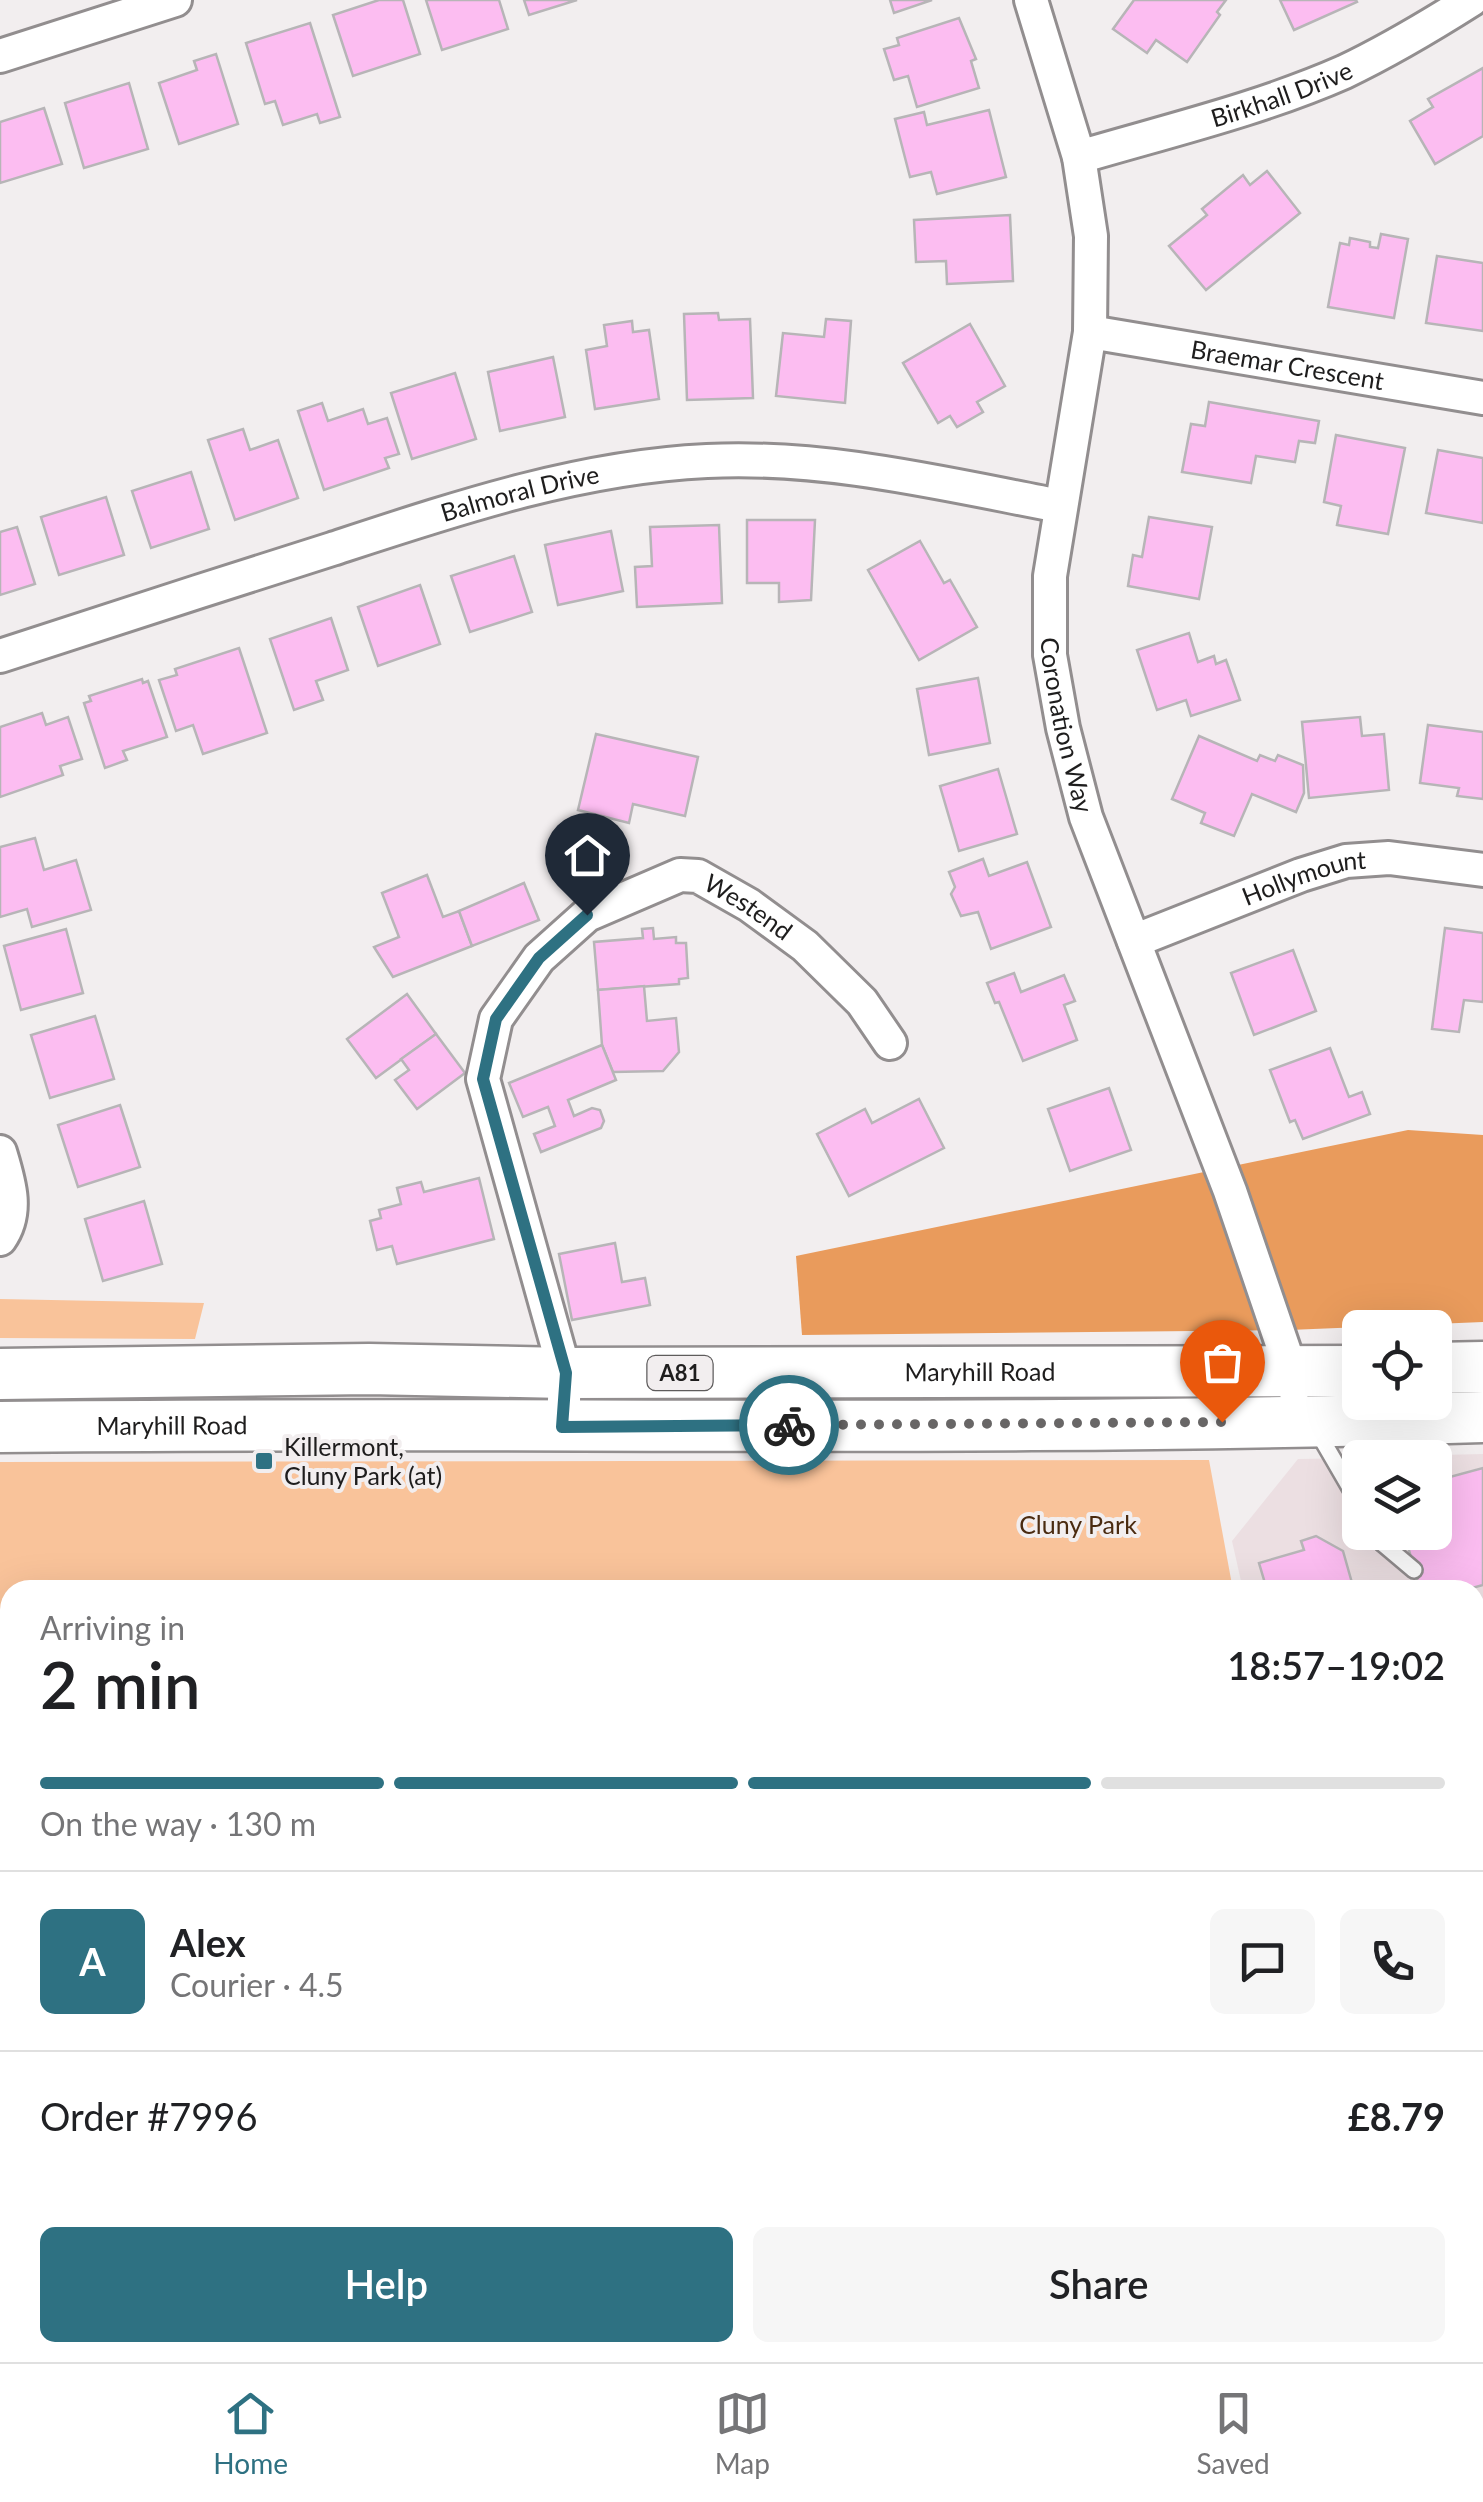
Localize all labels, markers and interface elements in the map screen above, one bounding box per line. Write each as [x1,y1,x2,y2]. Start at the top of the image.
street label: Birkhall Drive [1207,54,1357,132]
street label: Braemar Crescent [1189,333,1386,395]
street label: Balmoral Drive [437,458,601,527]
street label: Coronation Way [1036,637,1100,816]
pin [545,813,630,916]
icon: home [560,828,615,883]
street label: Hollymount [1237,844,1367,911]
street label: Westend [700,867,799,946]
map controls [1342,1310,1452,1550]
button: locate [1342,1310,1452,1420]
pin [1180,1320,1265,1423]
icon: bag [1195,1335,1250,1390]
road number: A81 [648,1356,712,1390]
street label: Maryhill Road [904,1356,1055,1386]
courier [739,1375,839,1475]
icon: bike [762,1398,817,1453]
street label: Maryhill Road [96,1409,248,1440]
place label: Killermont, Cluny Park (at) [284,1431,442,1490]
button: layers [1342,1440,1452,1550]
marker: Killermont, Cluny Park (at) [253,1450,275,1472]
park label: Cluny Park [1019,1509,1137,1539]
text: Arriving in [40,1608,185,1647]
text: 18:57–19:02 [1227,1642,1445,1688]
text: 2 min [40,1645,200,1723]
text: On the way · 130 m [40,1804,316,1843]
button: chat [1210,1909,1315,2014]
button: phone [1340,1909,1445,2014]
text: Alex [170,1919,246,1965]
text: A [79,1938,106,1984]
text: Courier · 4.5 [170,1965,344,2004]
text: Order #7996 [40,2093,257,2139]
text: £8.79 [1348,2093,1445,2139]
button: Help [40,2227,733,2342]
button: Share [753,2227,1445,2342]
tab: Home [213,2386,288,2480]
tab: Map [715,2386,770,2480]
tab: Saved [1197,2386,1270,2480]

